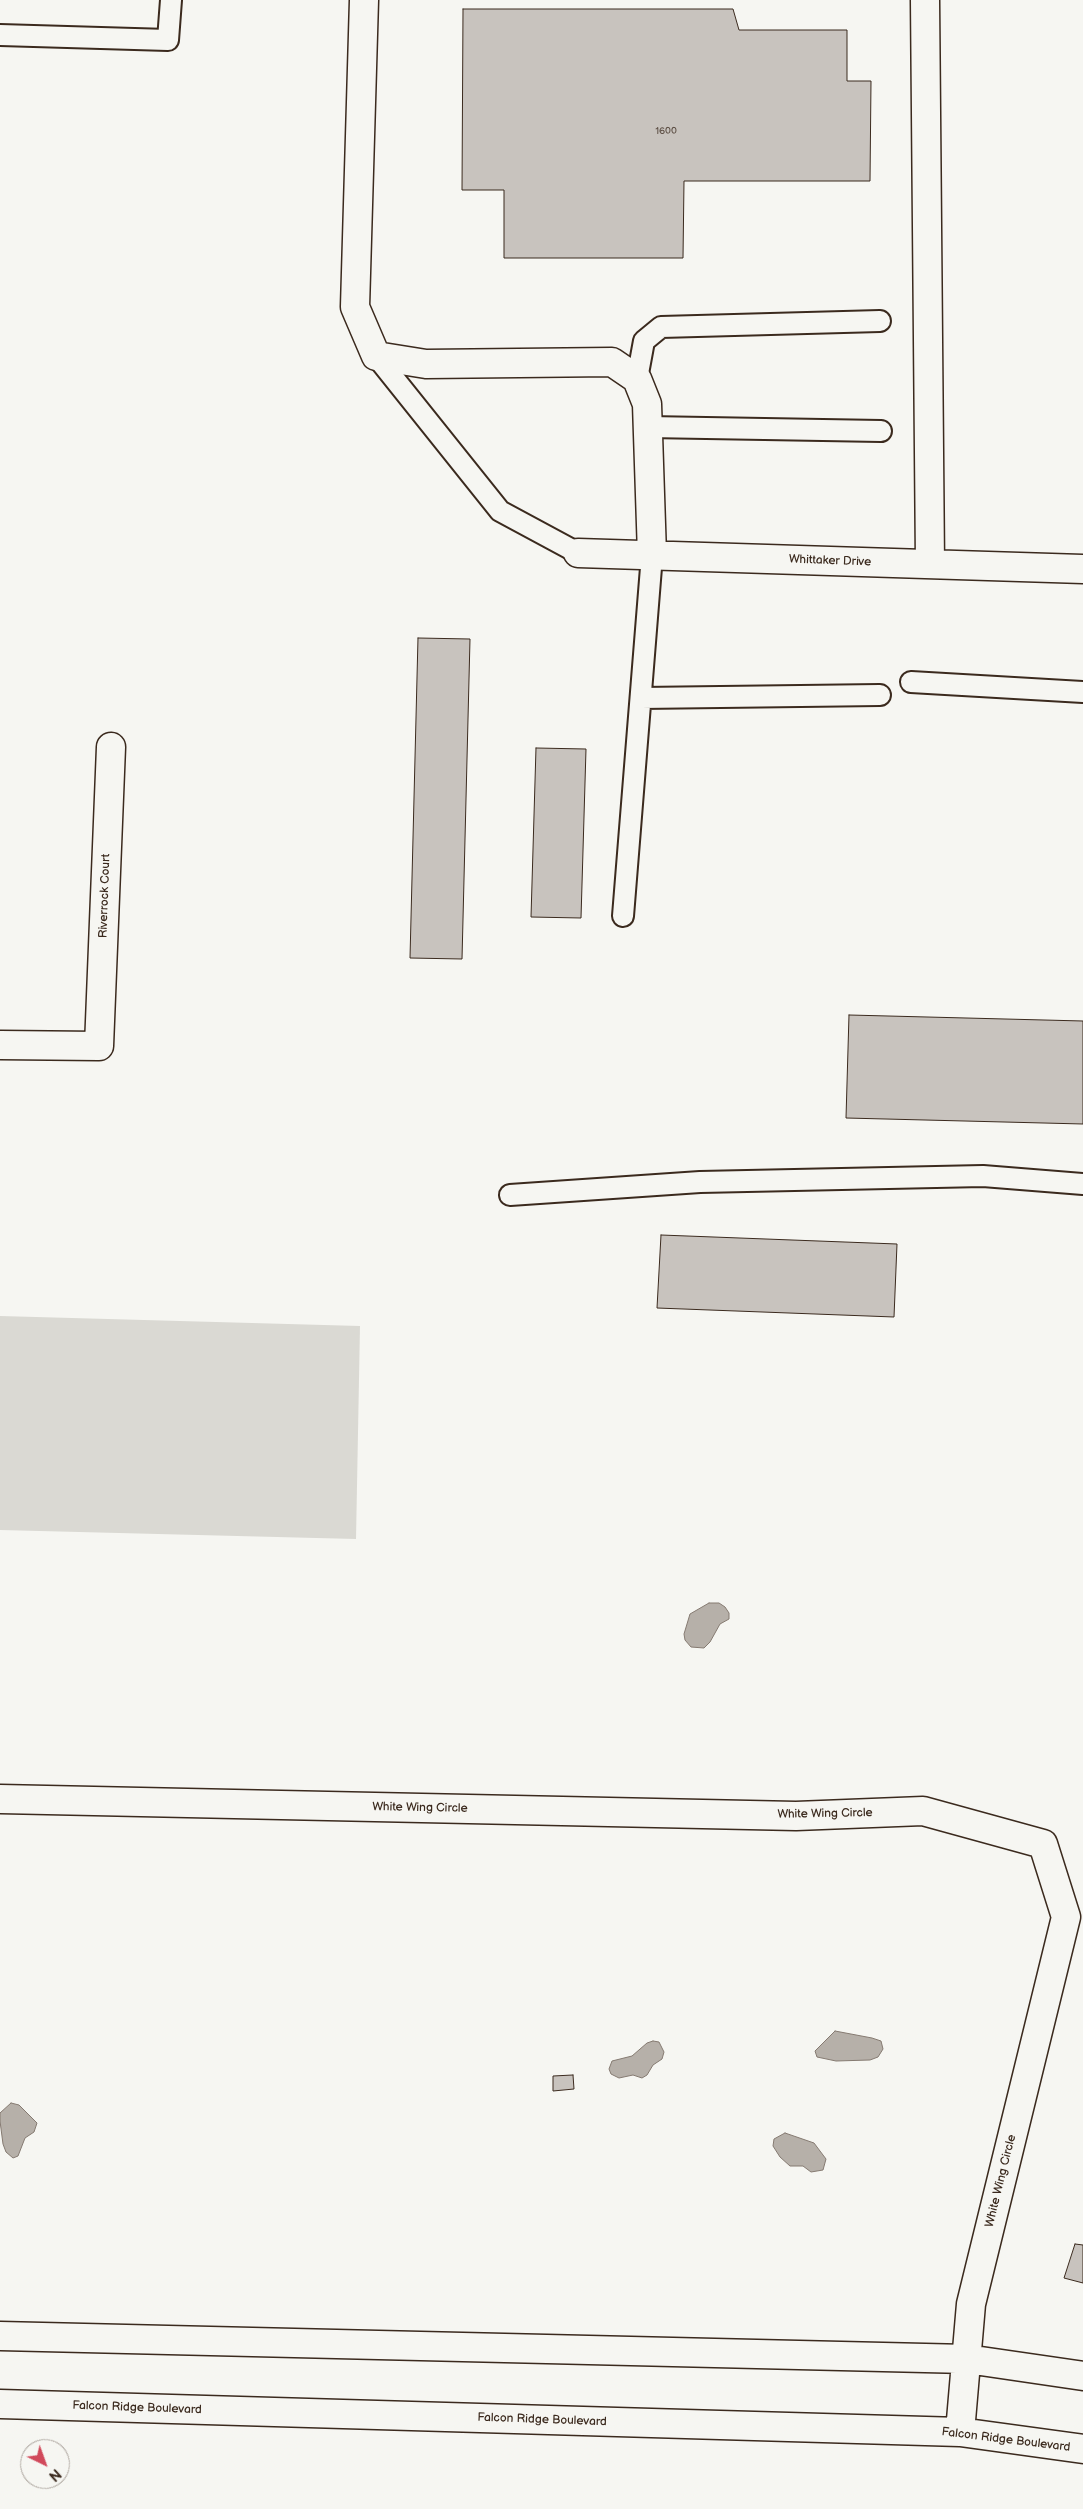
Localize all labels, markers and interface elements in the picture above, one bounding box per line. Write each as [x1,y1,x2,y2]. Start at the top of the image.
house number: 1600 [655,125,677,137]
street label: Whittaker Drive [789,552,871,570]
street label: Riverrock Court [96,854,114,938]
street label: White Wing Circle [372,1800,468,1816]
street label: White Wing Circle [777,1806,873,1822]
street label: White Wing Circle [982,2133,1020,2229]
street label: Falcon Ridge Boulevard [72,2399,202,2417]
street label: Falcon Ridge Boulevard [477,2411,607,2429]
street label: Falcon Ridge Boulevard [941,2425,1071,2455]
north arrow [20,2439,70,2489]
text: N [45,2465,64,2485]

